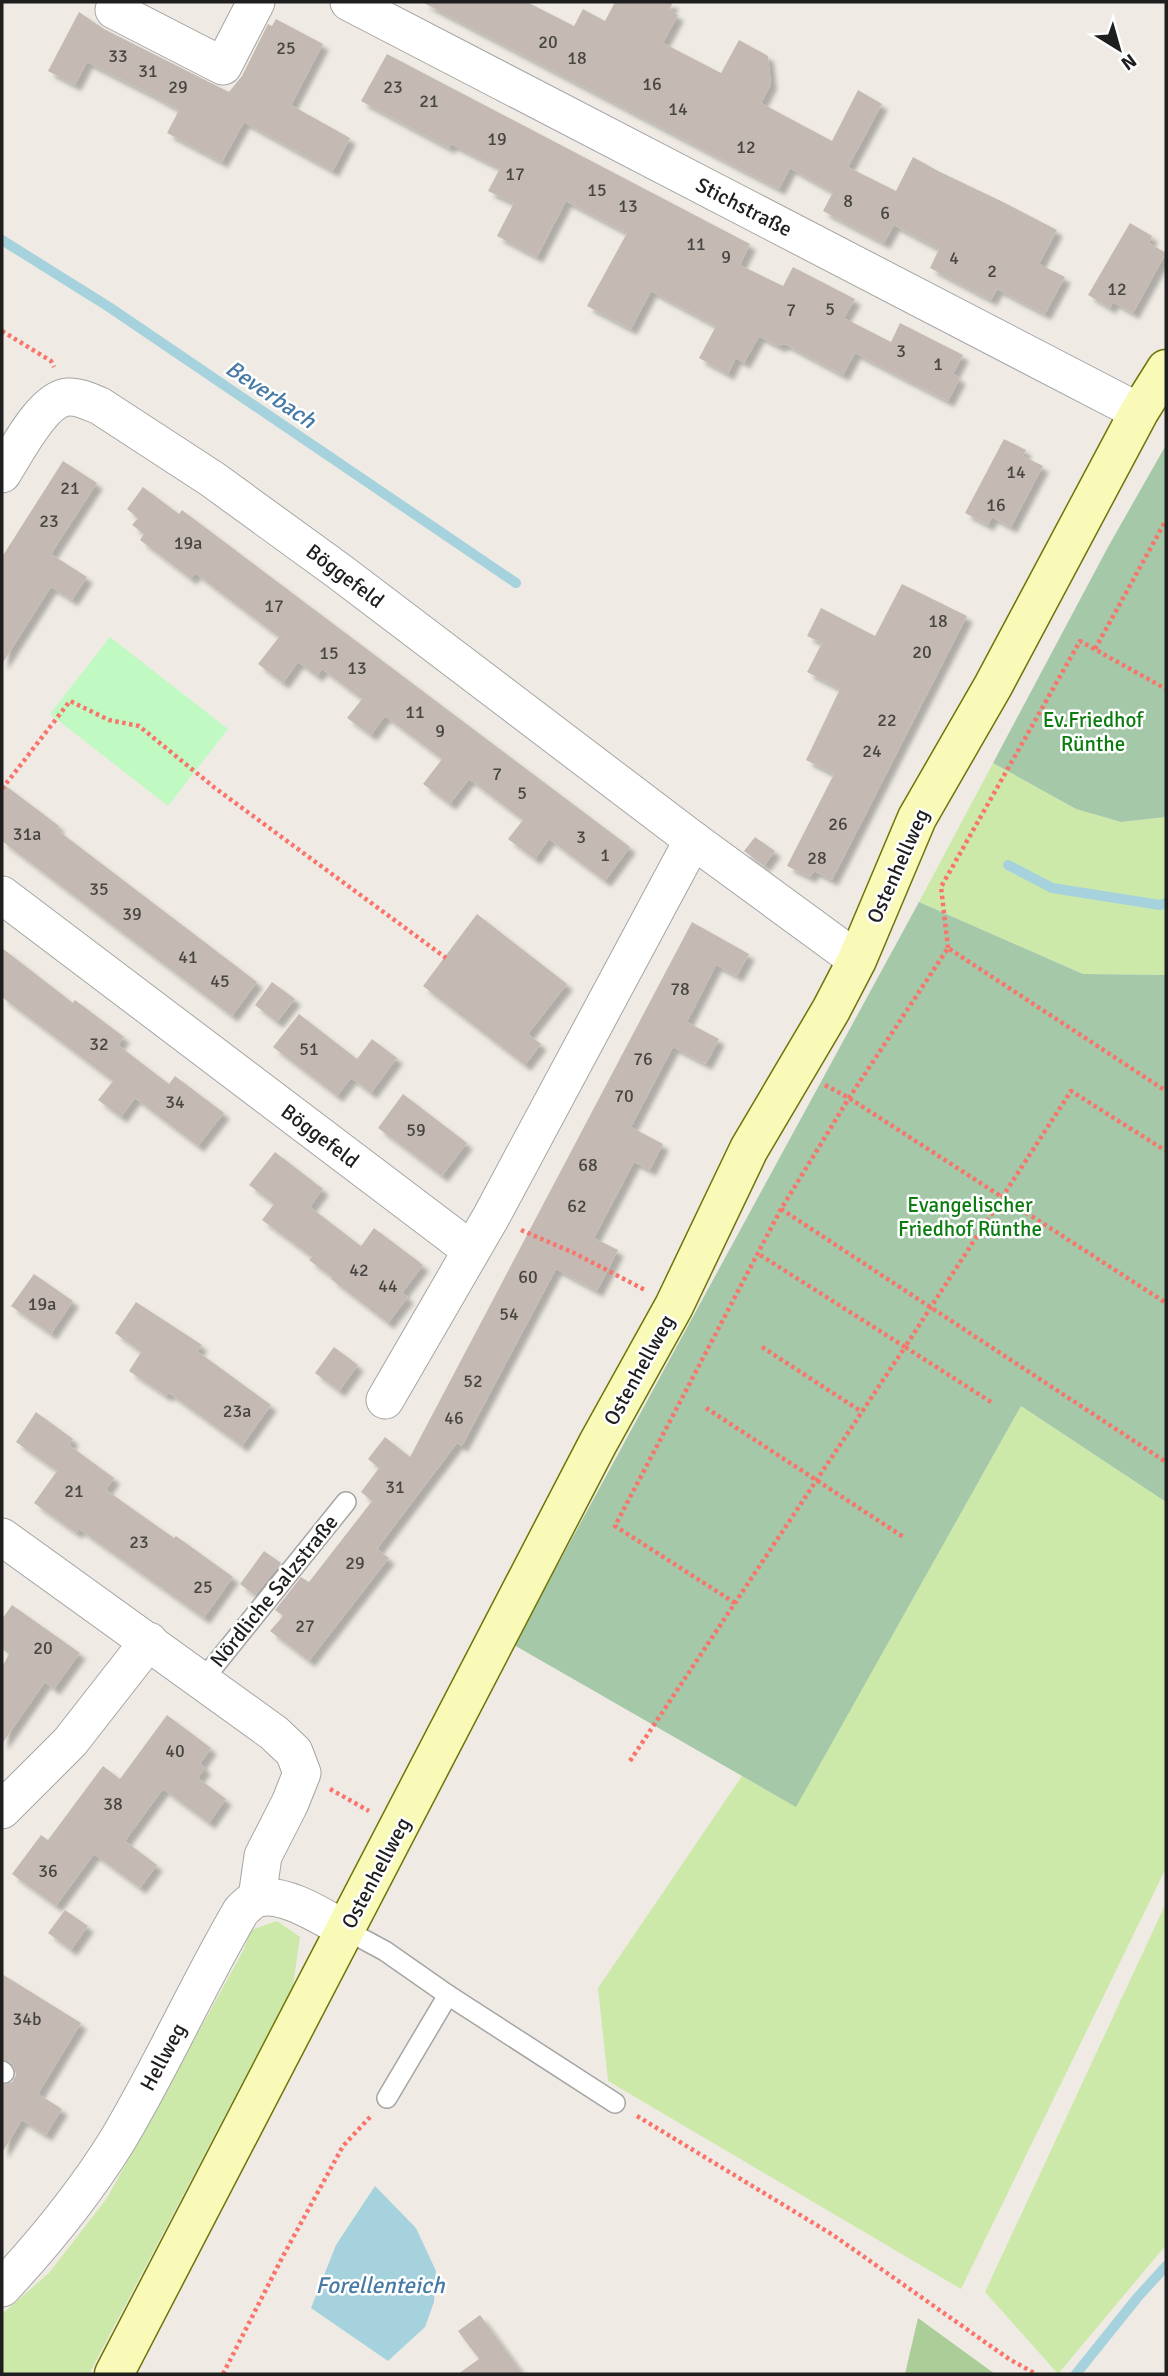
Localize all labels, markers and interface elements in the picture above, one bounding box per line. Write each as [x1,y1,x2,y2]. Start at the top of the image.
north arrow [1084,14,1154,84]
house number: 20 [538,31,558,53]
house number: 25 [276,37,296,59]
house number: 33 [108,45,128,67]
house number: 18 [567,47,587,69]
text: N [1116,48,1141,75]
house number: 31 [138,60,158,82]
house number: 16 [642,73,662,95]
house number: 29 [168,76,188,98]
house number: 23 [383,76,403,98]
house number: 21 [419,90,439,112]
house number: 14 [668,98,688,120]
house number: 19 [487,128,507,150]
house number: 12 [736,136,756,158]
house number: 17 [505,163,525,185]
street label: Stichstraße [691,172,797,242]
house number: 15 [587,179,607,201]
house number: 8 [843,190,853,212]
house number: 13 [618,195,638,217]
house number: 6 [880,202,890,224]
house number: 11 [686,233,706,255]
house number: 9 [721,246,731,268]
house number: 4 [949,247,959,269]
house number: 2 [987,260,997,282]
house number: 12 [1107,278,1127,300]
house number: 5 [825,298,835,320]
house number: 7 [786,299,796,321]
house number: 3 [896,340,906,362]
house number: 1 [933,353,943,375]
water label: Beverbach [220,354,322,436]
house number: 14 [1006,461,1026,483]
house number: 21 [60,477,80,499]
house number: 16 [986,494,1006,516]
house number: 23 [39,510,59,532]
house number: 19a [174,532,202,554]
street label: Böggefeld [301,538,389,614]
house number: 17 [264,595,284,617]
house number: 18 [928,610,948,632]
house number: 20 [912,641,932,663]
house number: 15 [319,642,339,664]
house number: 13 [347,657,367,679]
house number: 11 [405,701,425,723]
park label: Ev.Friedhof Rünthe [1043,707,1144,757]
house number: 22 [877,709,897,731]
house number: 9 [435,720,445,742]
house number: 24 [862,740,882,762]
house number: 7 [492,763,502,785]
house number: 5 [517,782,527,804]
street label: Ostenhellweg [861,805,935,927]
house number: 26 [828,813,848,835]
house number: 31a [13,823,41,845]
house number: 3 [576,826,586,848]
house number: 1 [600,844,610,866]
house number: 28 [807,847,827,869]
house number: 35 [89,878,109,900]
house number: 39 [122,903,142,925]
house number: 41 [178,946,198,968]
house number: 45 [210,970,230,992]
house number: 78 [670,978,690,1000]
house number: 32 [89,1033,109,1055]
house number: 51 [299,1038,319,1060]
house number: 76 [633,1048,653,1070]
house number: 70 [614,1085,634,1107]
house number: 34 [165,1091,185,1113]
street label: Böggefeld [276,1098,364,1174]
house number: 59 [406,1119,426,1141]
house number: 68 [578,1154,598,1176]
park label: Evangelischer Friedhof Rünthe [898,1192,1042,1242]
house number: 62 [567,1195,587,1217]
house number: 42 [349,1259,369,1281]
house number: 60 [518,1266,538,1288]
house number: 44 [378,1275,398,1297]
house number: 19a [28,1293,56,1315]
house number: 54 [499,1303,519,1325]
street label: Ostenhellweg [598,1310,680,1430]
house number: 52 [463,1370,483,1392]
house number: 23a [223,1400,251,1422]
house number: 46 [444,1407,464,1429]
house number: 31 [385,1476,405,1498]
house number: 21 [64,1480,84,1502]
street label: Nördliche Salzstraße [205,1509,343,1673]
house number: 23 [129,1531,149,1553]
house number: 29 [345,1552,365,1574]
house number: 25 [193,1576,213,1598]
house number: 27 [295,1615,315,1637]
house number: 20 [33,1637,53,1659]
house number: 40 [165,1740,185,1762]
house number: 38 [103,1793,123,1815]
street label: Ostenhellweg [336,1813,416,1933]
house number: 36 [38,1860,58,1882]
house number: 34b [13,2008,41,2030]
street label: Hellweg [134,2019,192,2095]
water label: Forellenteich [316,2271,446,2300]

